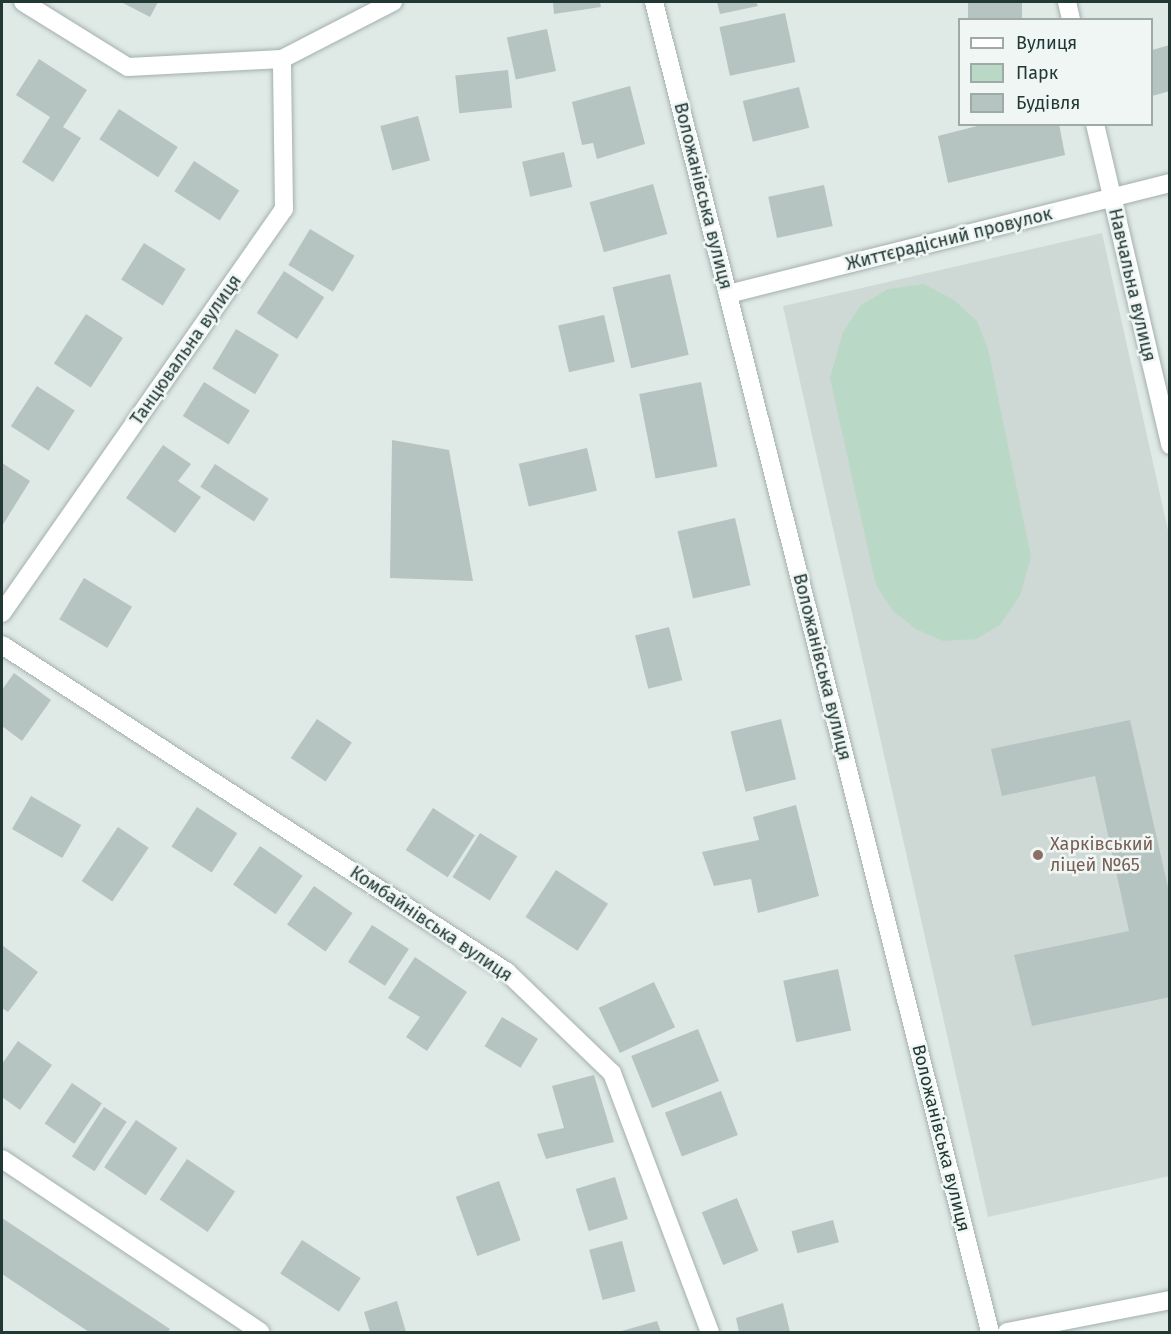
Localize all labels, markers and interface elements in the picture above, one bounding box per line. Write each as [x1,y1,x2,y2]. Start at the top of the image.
legend [958,18,1153,126]
text: Вулиця [1016,32,1077,54]
text: Парк [1016,62,1058,84]
text: Будівля [1016,92,1080,114]
street label: Воложанівська вулиця [669,100,737,292]
street label: Життєрадісний провулок [844,203,1054,275]
street label: Навчальна вулиця [1104,206,1160,364]
street label: Танцювальна вулиця [126,271,246,429]
street label: Воложанівська вулиця [788,571,856,763]
place label: Харківський ліцей №65 [1050,834,1153,876]
marker: Харківський ліцей №65 [1031,848,1045,862]
street label: Комбайнівська вулиця [346,862,516,986]
street label: Воложанівська вулиця [907,1042,975,1234]

